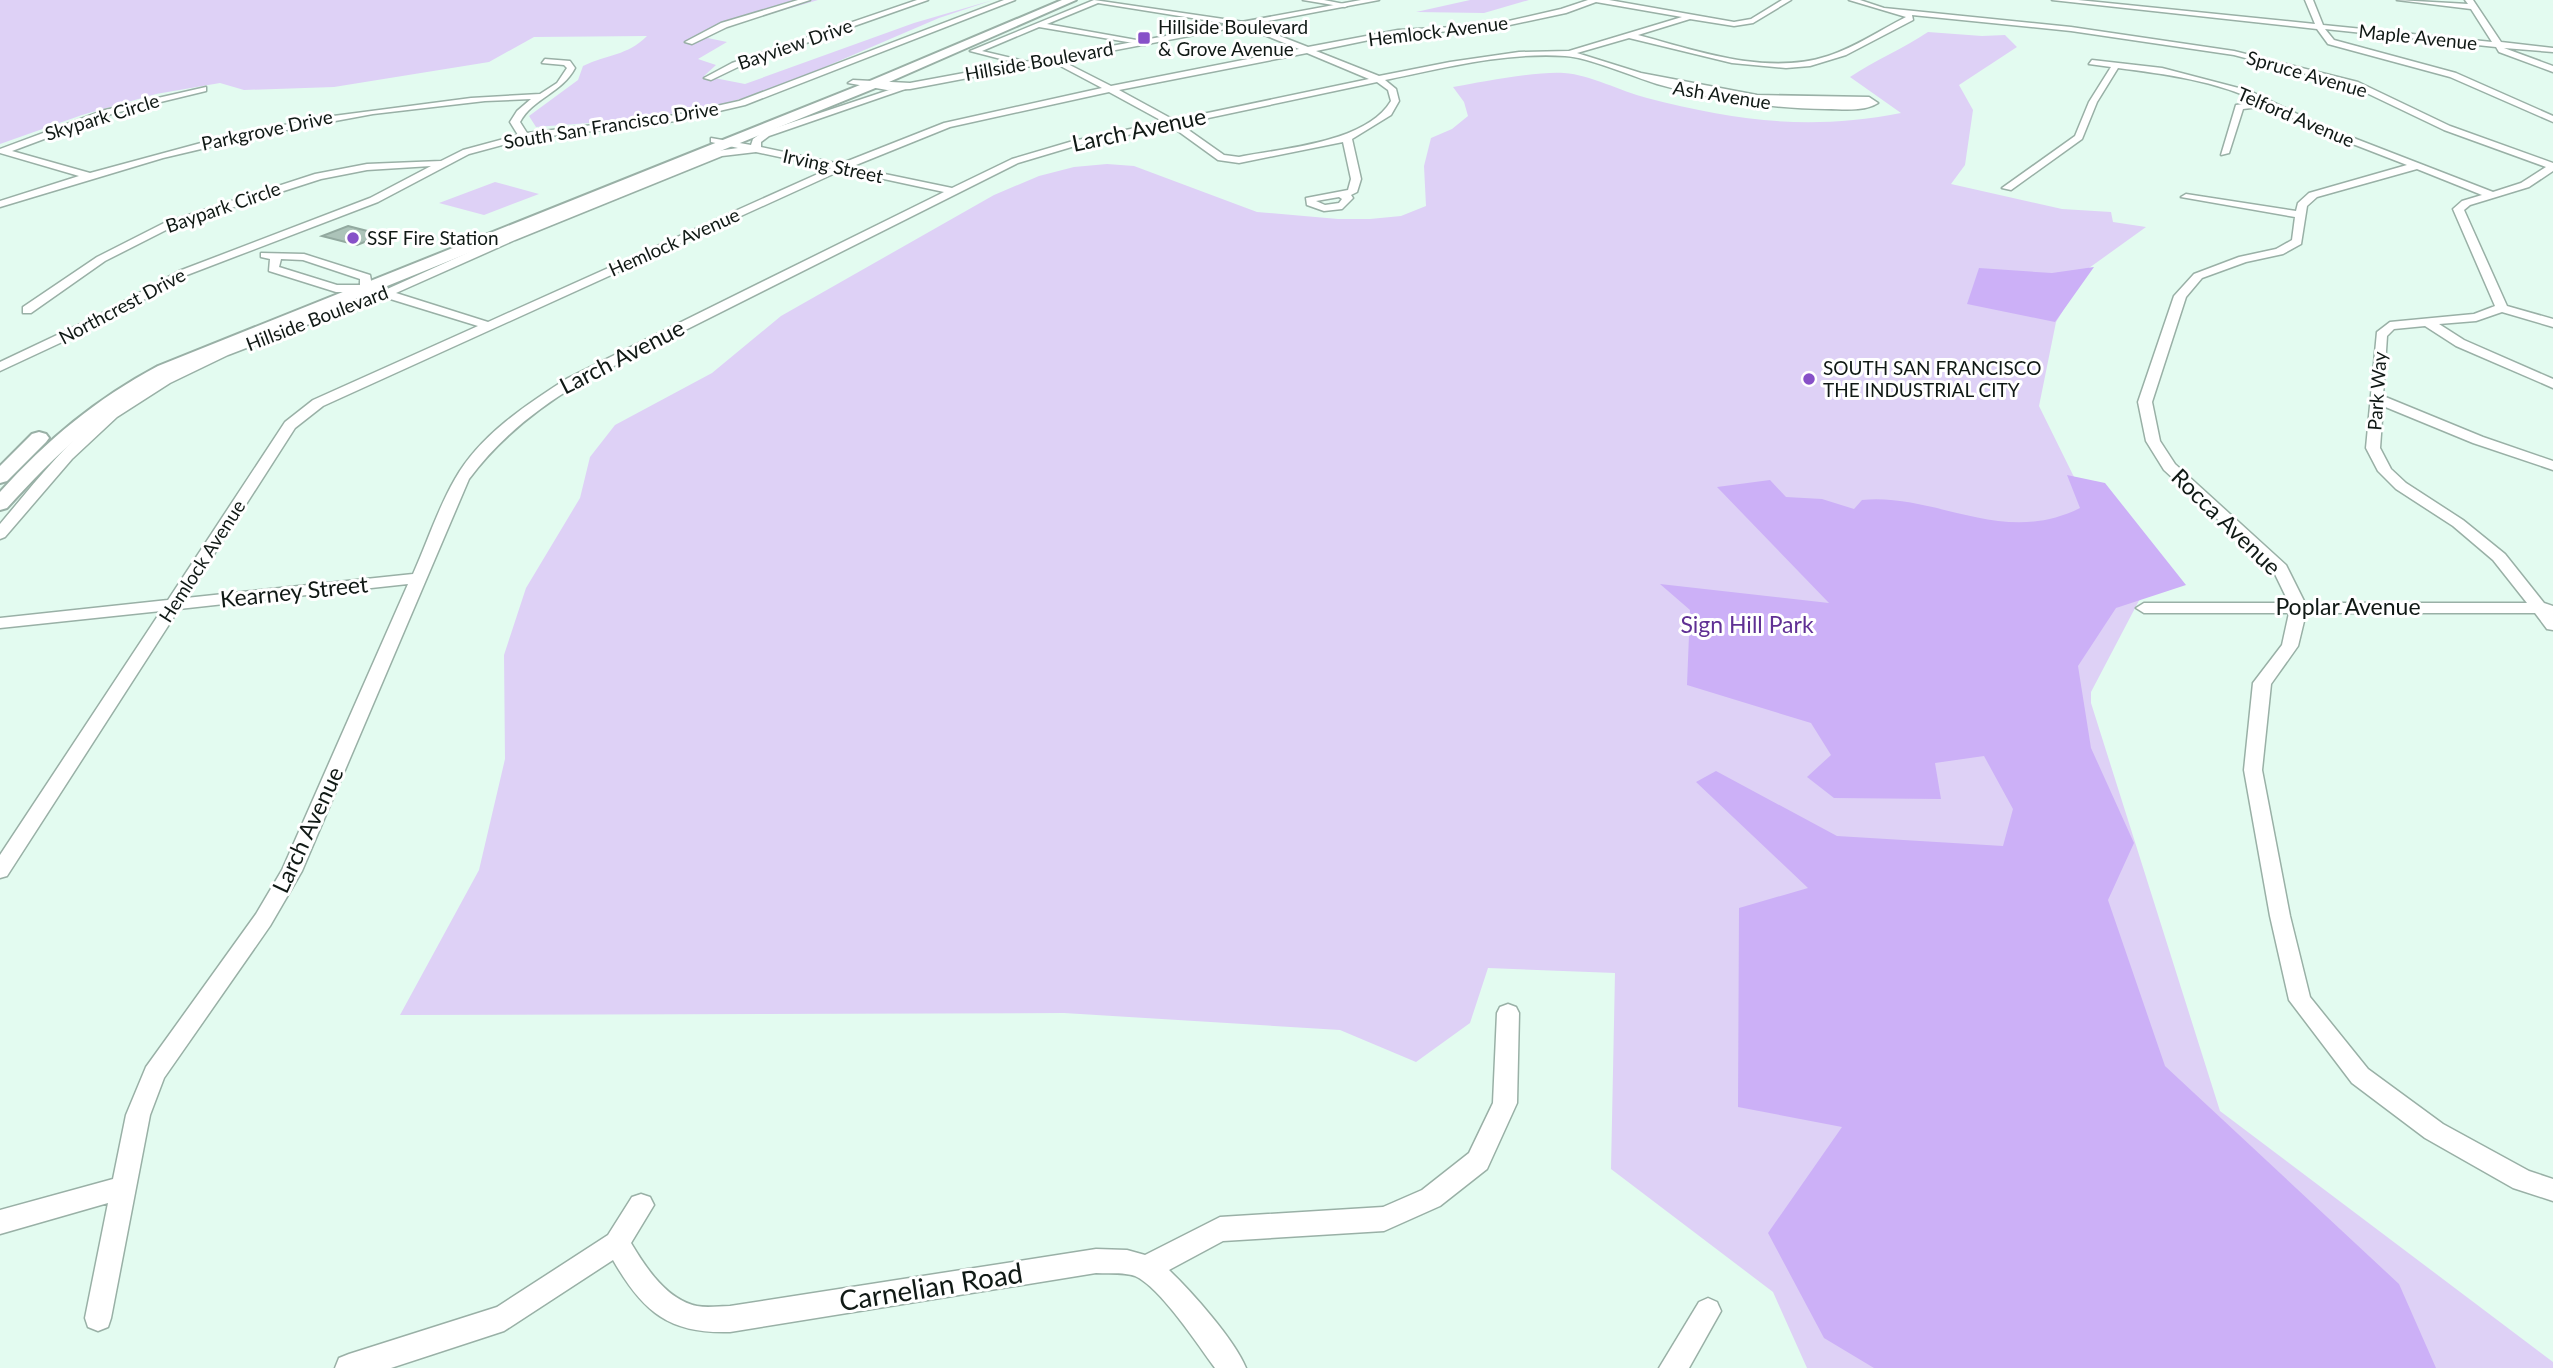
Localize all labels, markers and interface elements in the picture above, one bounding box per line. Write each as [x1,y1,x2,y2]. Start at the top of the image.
street label: Hemlock Avenue [1367,10,1509,51]
street label: Bayview Drive [734,13,855,74]
place label: Hillside Boulevard & Grove Avenue [1158,15,1308,60]
street label: Maple Avenue [2358,19,2478,54]
marker: Hillside Boulevard & Grove Avenue [1136,30,1152,46]
street label: Hillside Boulevard [963,36,1115,85]
street label: Spruce Avenue [2244,45,2370,102]
street label: Ash Avenue [1671,75,1773,114]
street label: Telford Avenue [2234,82,2358,152]
street label: Skypark Circle [42,88,162,145]
street label: South San Francisco Drive [502,96,720,153]
street label: Larch Avenue [1069,101,1208,157]
street label: Parkgrove Drive [199,104,335,155]
street label: Irving Street [781,144,885,187]
street label: Baypark Circle [162,176,283,237]
street label: Hemlock Avenue [605,202,743,281]
place label: SSF Fire Station [367,226,499,249]
marker: SSF Fire Station [345,230,361,246]
street label: Northcrest Drive [54,263,189,349]
street label: Hillside Boulevard [243,280,391,355]
street label: Larch Avenue [555,313,689,400]
street label: Park Way [2362,350,2391,431]
place label: SOUTH SAN FRANCISCO THE INDUSTRIAL CITY [1823,356,2041,401]
marker: SOUTH SAN FRANCISCO THE INDUSTRIAL CITY [1801,371,1817,387]
street label: Rocca Avenue [2166,462,2287,580]
street label: Hemlock Avenue [154,495,250,626]
street label: Kearney Street [218,569,370,613]
street label: Poplar Avenue [2275,592,2421,620]
park label: Sign Hill Park [1680,610,1814,638]
street label: Larch Avenue [266,762,349,897]
street label: Carnelian Road [837,1255,1025,1317]

